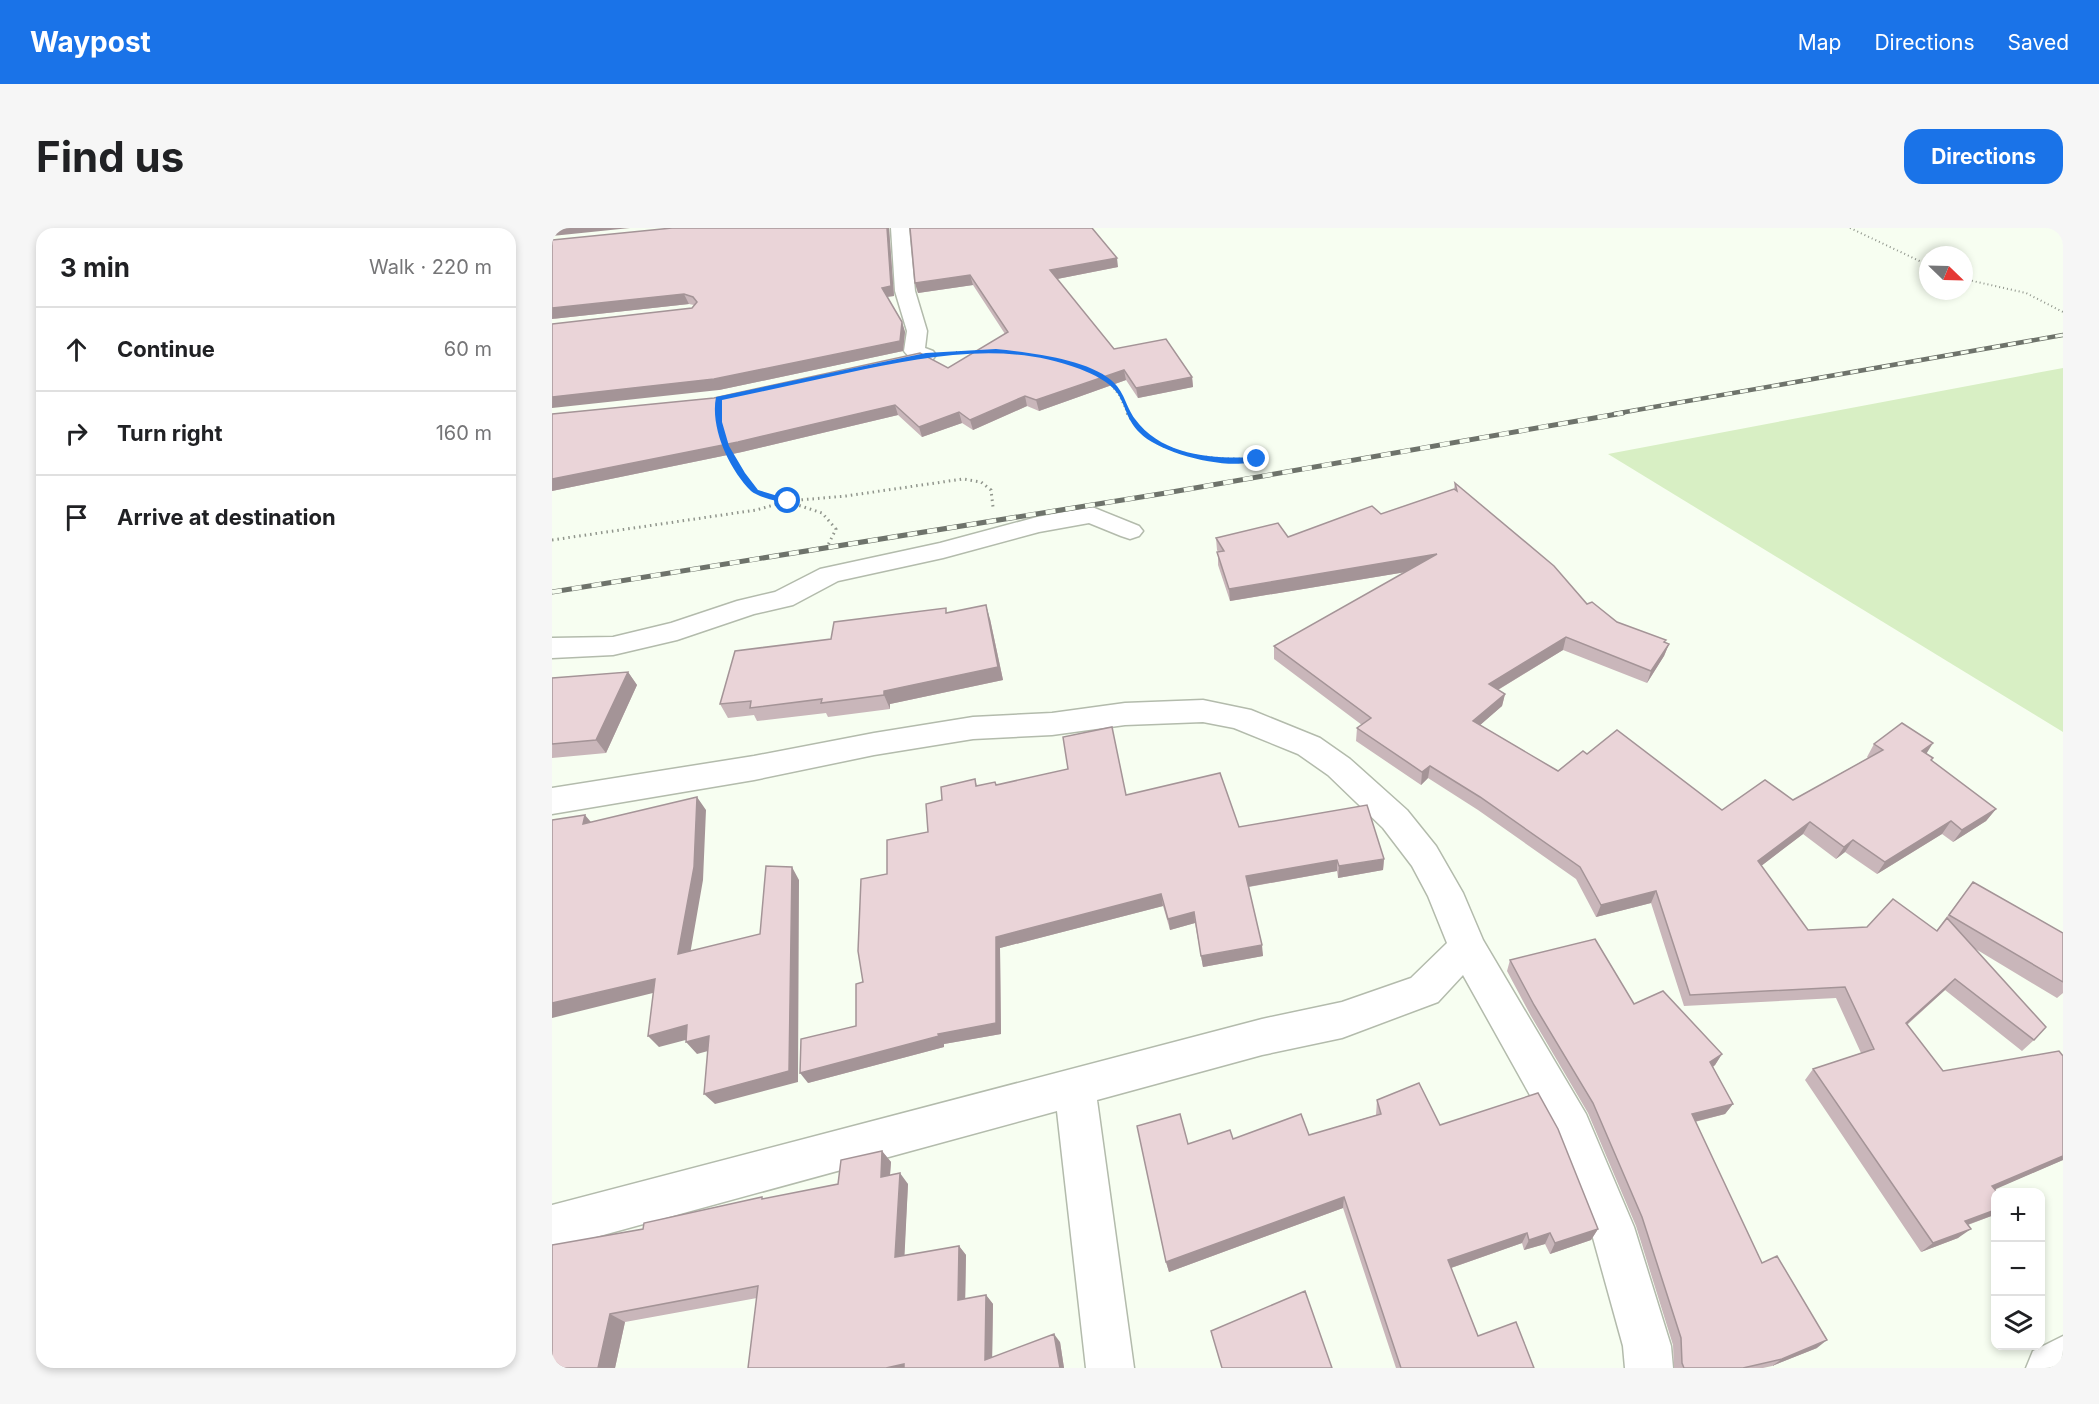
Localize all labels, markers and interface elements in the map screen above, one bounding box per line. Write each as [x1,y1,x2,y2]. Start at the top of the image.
text: Waypost [30,25,151,59]
text: Map [1798,30,1841,55]
text: Directions [1874,30,1975,55]
text: Saved [2008,30,2069,55]
button: Directions [1904,129,2063,184]
text: Find us [36,131,184,182]
north arrow [1919,246,1973,300]
text: 3 min [60,252,130,283]
text: Walk · 220 m [369,255,492,279]
icon: ahead [60,333,93,366]
text: Continue [117,336,215,362]
text: 60 m [444,337,492,361]
icon: right [60,417,93,450]
text: Turn right [117,420,223,446]
text: 160 m [436,421,492,445]
route end [1243,445,1269,471]
route start [774,487,800,513]
icon: arrive [60,501,93,534]
text: Arrive at destination [117,504,336,530]
map controls [1991,1188,2045,1350]
button: + [1991,1188,2045,1242]
button: − [1991,1242,2045,1296]
button: layers [1991,1296,2045,1350]

